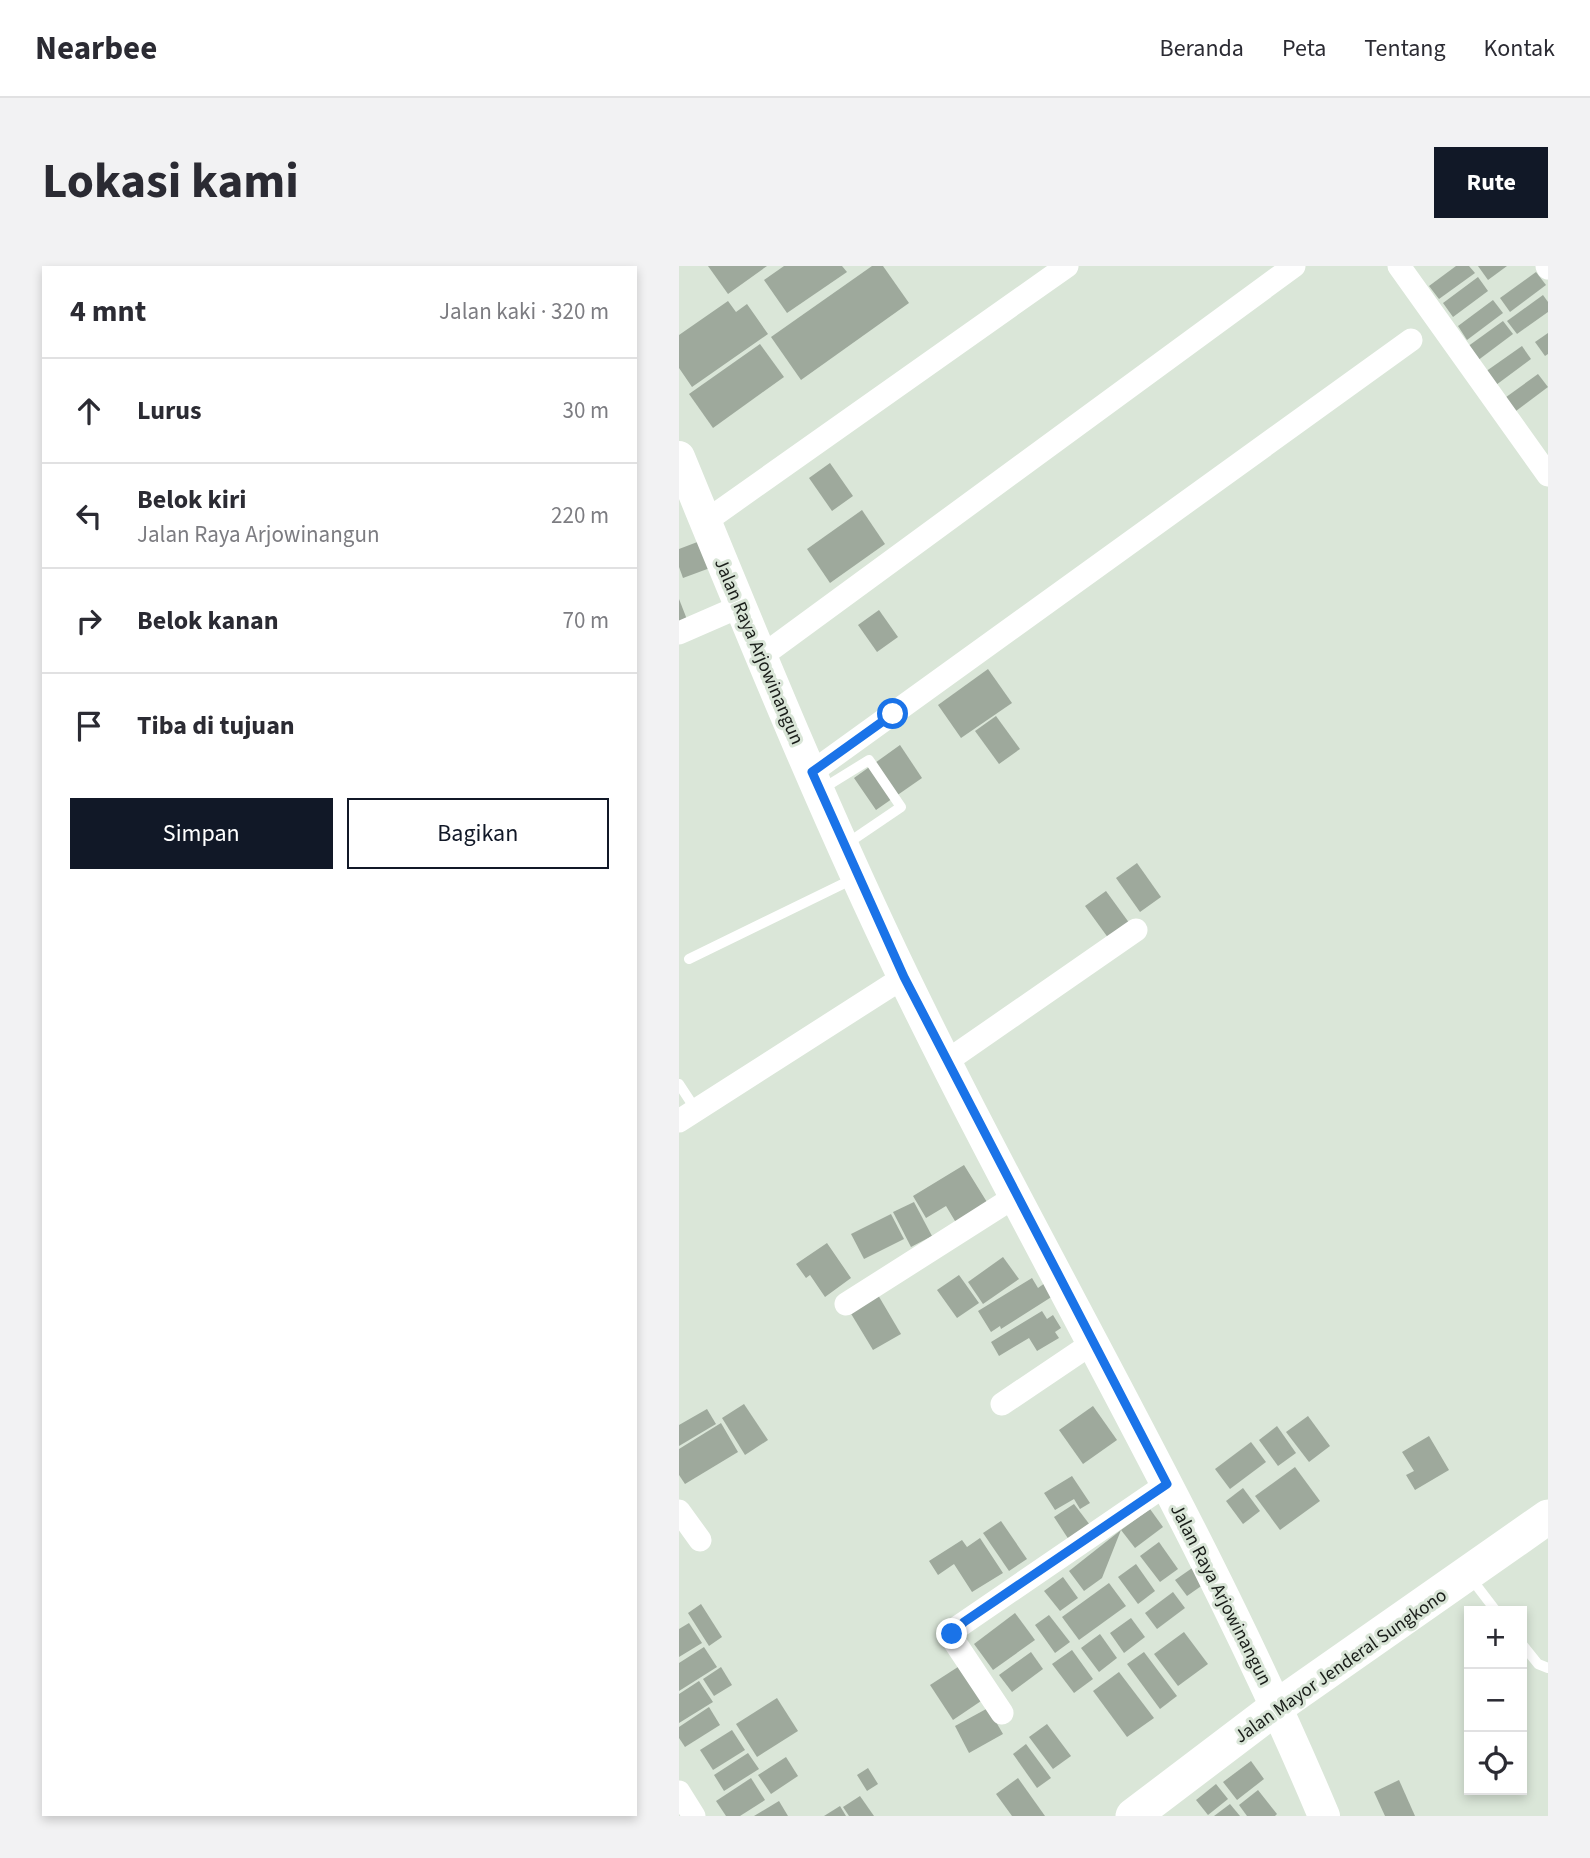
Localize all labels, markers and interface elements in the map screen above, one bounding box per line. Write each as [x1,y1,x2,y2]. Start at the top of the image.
text: Nearbee [35,25,157,72]
text: Beranda [1160,31,1244,66]
text: Peta [1282,31,1326,66]
text: Tentang [1364,31,1446,66]
text: Kontak [1484,31,1555,66]
text: Lokasi kami [42,147,299,217]
button: Rute [1434,147,1548,218]
text: 4 mnt [70,290,146,333]
text: Jalan kaki · 320 m [439,295,609,328]
icon: ahead [70,392,108,430]
text: Lurus [137,392,202,429]
text: 30 m [562,394,609,427]
text: Belok kiri [137,481,246,518]
icon: left [70,497,108,535]
text: 220 m [551,499,609,532]
text: Jalan Raya Arjowinangun [137,518,379,551]
street label: Jalan Raya Arjowinangun [707,554,810,749]
icon: right [70,602,108,640]
text: Belok kanan [137,602,279,639]
text: 70 m [562,604,609,637]
route start [877,698,908,729]
icon: arrive [70,707,108,745]
text: Tiba di tujuan [137,707,295,744]
button: Simpan [70,798,333,869]
button: Bagikan [347,798,609,869]
street label: Jalan Raya Arjowinangun [1163,1499,1278,1690]
street label: Jalan Mayor Jenderal Sungkono [1229,1582,1453,1750]
map controls [1464,1606,1527,1795]
button: + [1464,1606,1527,1669]
route end [936,1618,967,1649]
button: − [1464,1669,1527,1732]
button: locate [1464,1732,1527,1795]

